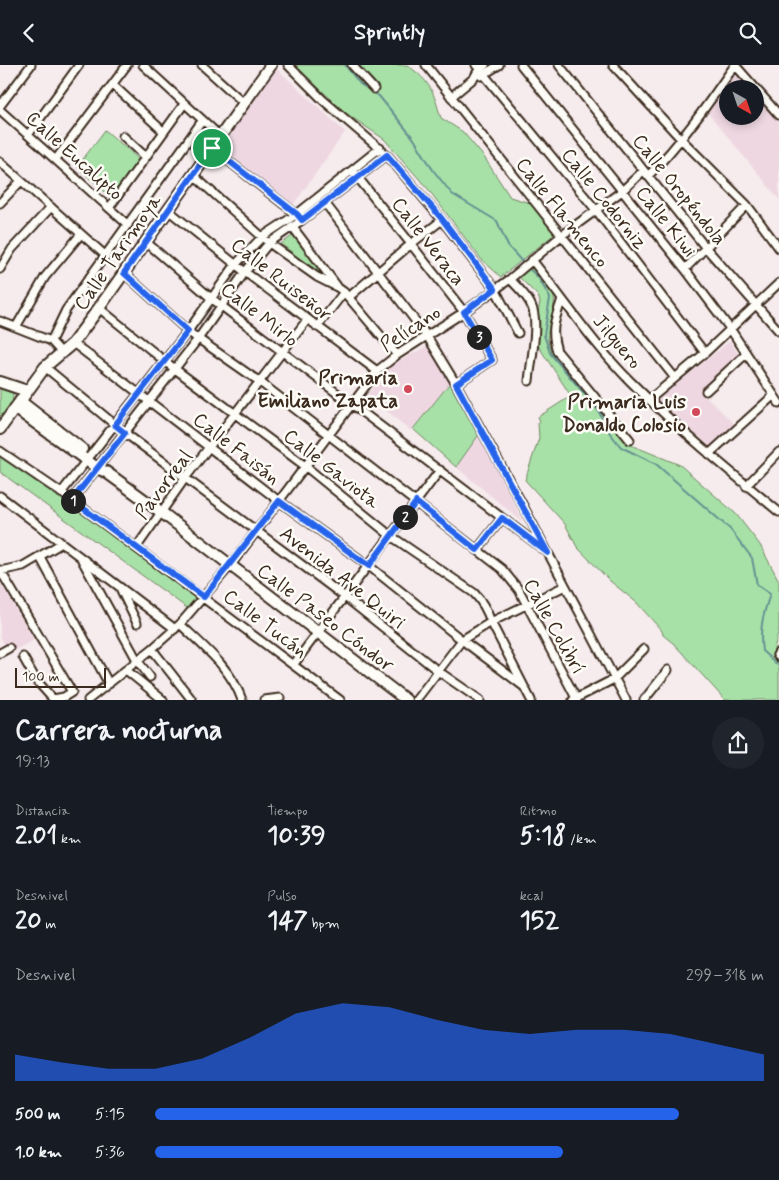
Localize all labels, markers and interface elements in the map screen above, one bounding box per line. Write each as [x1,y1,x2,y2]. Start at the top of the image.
icon: back [15,19,43,47]
text: Sprintly [354,19,425,47]
icon: search [736,19,764,47]
north arrow [719,80,764,125]
map controls [719,80,764,125]
street label: Calle Eucalipto [19,105,129,207]
pin [191,127,233,169]
street label: Calle Oropéndola [626,129,732,251]
icon: arrive [198,134,226,162]
street label: Calle Codorniz [555,143,653,255]
street label: Calle Flamenco [509,152,615,274]
street label: Calle Kiwi [629,181,703,263]
street label: Calle Tarimoya [68,189,169,316]
street label: Calle Veraca [385,192,471,292]
street label: Calle Ruiseñor [225,232,337,328]
street label: Calle Mirlo [215,276,304,354]
street label: Pelícano [375,300,447,359]
street label: Jilguero [585,309,648,376]
pin: 3 [466,325,492,349]
text: 3 [476,328,483,346]
place label: Primaria Emiliano Zapata [257,365,398,415]
marker: Primaria Emiliano Zapata [402,383,414,395]
place label: Primaria Luis Donaldo Colosio [562,389,686,439]
marker: Primaria Luis Donaldo Colosio [690,406,702,418]
street label: Calle Faisán [187,407,285,492]
street label: Calle Gaviota [277,423,386,516]
street label: Pavorreal [129,445,199,525]
pin: 1 [60,489,86,513]
text: 1 [70,492,77,510]
pin: 2 [392,505,418,529]
text: 2 [402,508,409,526]
street label: Avenida Ave Quiri [274,520,411,636]
street label: Calle Paseo Cóndor [251,558,400,679]
street label: Calle Colibrí [516,574,591,679]
street label: Calle Tucán [217,583,313,665]
scale bar [15,665,106,688]
text: 100 m [22,668,60,686]
text: Carrera nocturna [15,713,223,750]
button: share [712,717,764,769]
text: 19:13 [15,751,50,772]
text: Distancia [15,802,70,820]
text: Tiempo [267,802,308,820]
text: Ritmo [520,802,557,820]
text: 2.01 [15,820,57,853]
text: 10:39 [267,820,326,853]
text: 5:18 [520,820,566,853]
text: km [57,830,81,848]
text: /km [566,830,597,848]
text: Desnivel [15,887,68,905]
text: Pulso [267,887,297,905]
text: kcal [520,887,543,905]
text: 20 [15,905,42,938]
text: 147 [267,905,308,938]
text: 152 [520,905,559,938]
text: m [42,915,57,933]
text: bpm [308,915,340,933]
text: Desnivel [15,965,75,986]
text: 299–318 m [686,965,764,986]
text: 500 m [15,1104,60,1125]
text: 5:15 [95,1104,125,1125]
text: 1.0 km [15,1142,62,1163]
text: 5:36 [95,1142,125,1163]

